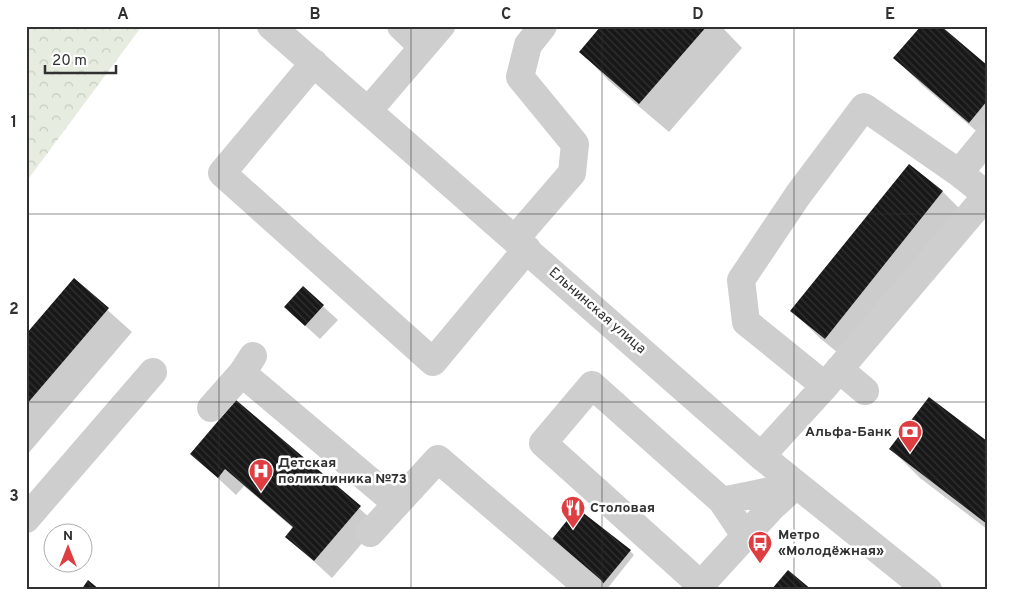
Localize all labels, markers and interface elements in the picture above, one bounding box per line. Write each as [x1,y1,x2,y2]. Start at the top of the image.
text: A [117,5,129,25]
text: B [309,5,321,25]
text: C [501,5,511,25]
text: D [692,5,704,25]
text: E [885,5,895,25]
scale bar [45,42,116,74]
text: 20 m [52,52,87,71]
text: 1 [11,113,17,133]
street label: Ельнинская улица [545,264,649,358]
text: 2 [9,300,19,320]
bank icon: Альфа-Банк [897,419,923,453]
place label: Альфа-Банк [805,424,892,441]
place label: Детская поликлиника №73 [278,455,407,488]
hospital icon: Детская поликлиника №73 [248,458,274,492]
text: 3 [9,487,19,507]
restaurant icon: Столовая [560,495,586,529]
place label: Столовая [590,500,655,517]
north arrow [42,524,92,574]
place label: Метро «Молодёжная» [778,527,884,560]
text: N [63,528,73,545]
bus stop icon: Метро «Молодёжная» [747,530,773,564]

